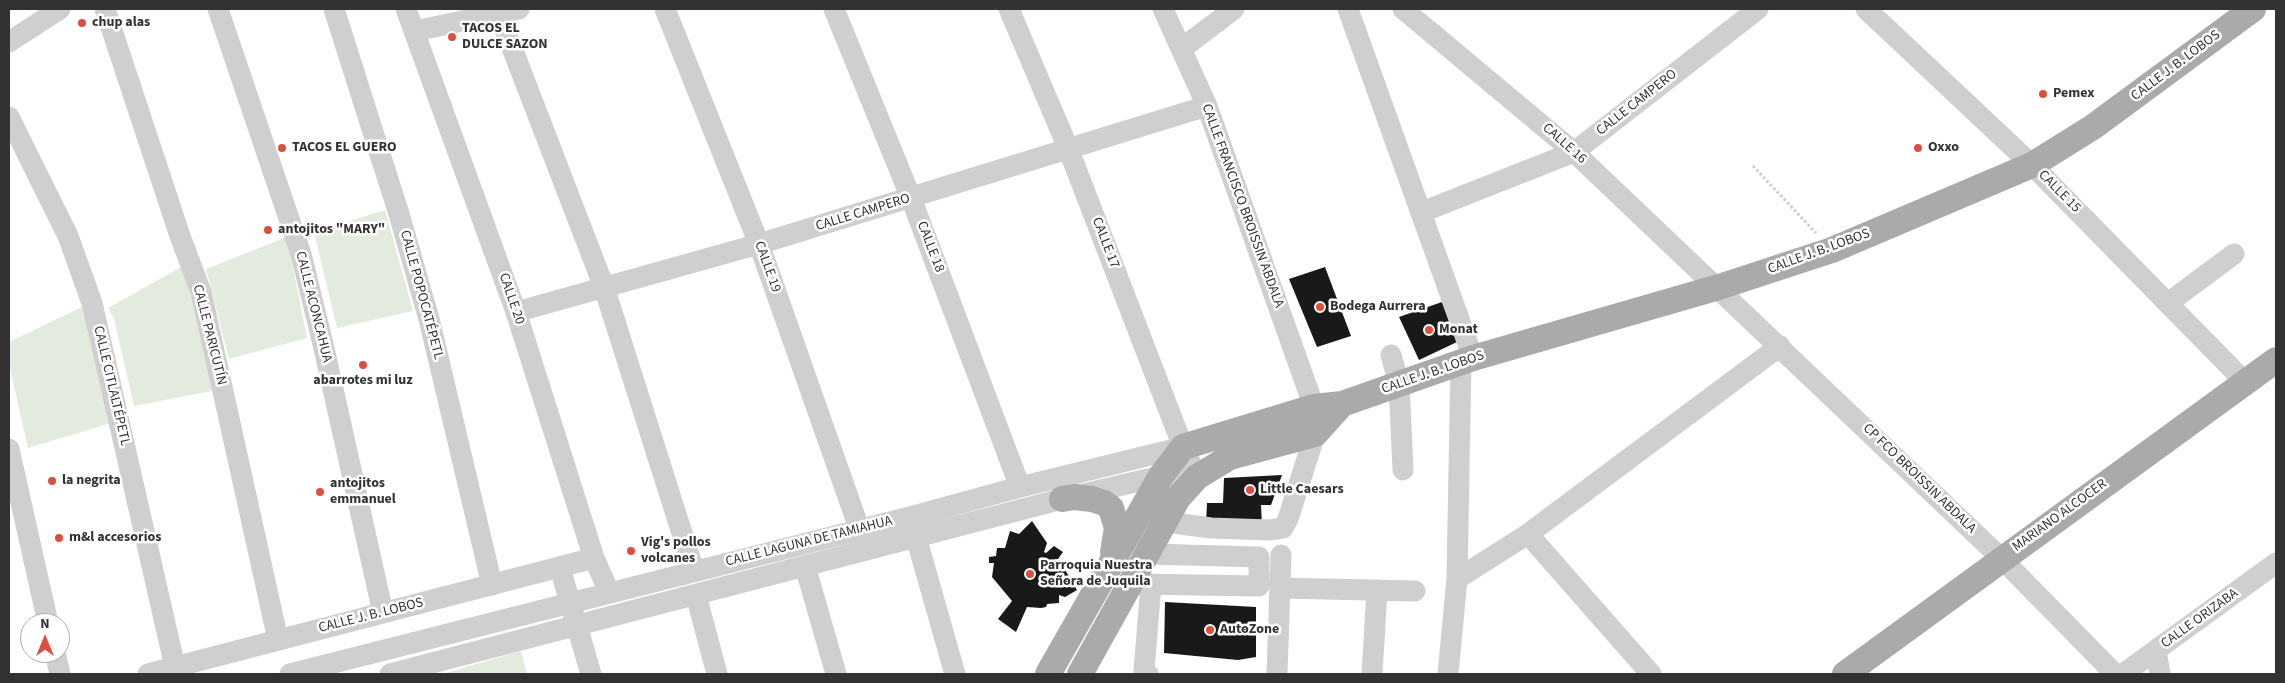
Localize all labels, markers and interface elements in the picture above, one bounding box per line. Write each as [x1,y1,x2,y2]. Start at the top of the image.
place label: chup alas [92,15,150,31]
marker: chup alas [76,17,88,29]
place label: TACOS EL DULCE SAZON [462,21,548,54]
street label: CALLE J. B. LOBOS [2128,27,2224,105]
marker: TACOS EL DULCE SAZON [446,31,458,43]
street label: CALLE CAMPERO [1593,66,1681,140]
place label: Pemex [2053,86,2095,102]
marker: Pemex [2037,88,2049,100]
street label: CALLE FRANCISCO BROISSIN ABDALA [1197,102,1287,310]
street label: CALLE 16 [1538,120,1590,168]
place label: TACOS EL GUERO [292,140,397,156]
place label: Oxxo [1928,140,1959,156]
marker: TACOS EL GUERO [276,142,288,154]
marker: Oxxo [1912,142,1924,154]
street label: CALLE 15 [2034,167,2084,217]
street label: CALLE CAMPERO [814,191,912,235]
street label: CALLE 17 [1088,215,1122,271]
street label: CALLE 18 [913,219,947,275]
place label: antojitos "MARY" [278,222,385,238]
marker: antojitos "MARY" [262,224,274,236]
street label: CALLE J. B. LOBOS [1766,226,1872,278]
street label: CALLE POPOCATÉPETL [396,229,446,361]
street label: CALLE 19 [750,239,784,295]
street label: CALLE ACONCAHUA [291,250,335,364]
street label: CALLE 20 [494,271,528,327]
street label: CALLE PARICUTÍN [188,283,230,387]
place label: Bodega Aurrera [1330,299,1426,315]
marker: Bodega Aurrera [1314,301,1326,313]
place label: Monat [1439,322,1478,338]
street label: CALLE CITLALTÉPETL [89,324,133,448]
marker: Monat [1423,324,1435,336]
street label: CALLE J. B. LOBOS [1380,348,1486,398]
marker: abarrotes mi luz [357,359,369,371]
place label: abarrotes mi luz [313,373,413,389]
street label: CP FCO BROISSIN ABDALA [1859,421,1979,537]
place label: la negrita [62,473,121,489]
marker: la negrita [46,475,58,487]
place label: antojitos emmanuel [330,476,396,508]
street label: MARIANO ALCOCER [2010,476,2110,556]
place label: Little Caesars [1260,482,1344,498]
marker: Little Caesars [1244,484,1256,496]
marker: antojitos emmanuel [314,486,326,498]
street label: CALLE LAGUNA DE TAMIAHUA [724,513,894,571]
place label: m&l accesorios [69,530,161,546]
marker: m&l accesorios [53,532,65,544]
place label: Vig's pollos volcanes [641,535,711,568]
marker: Vig's pollos volcanes [625,545,637,557]
place label: Parroquia Nuestra Señora de Juquila [1040,558,1152,590]
marker: Parroquia Nuestra Señora de Juquila [1024,568,1036,580]
street label: CALLE ORIZABA [2158,585,2242,653]
street label: CALLE J. B. LOBOS [317,595,425,637]
north arrow [20,613,70,663]
text: N [40,614,50,634]
place label: AutoZone [1220,622,1279,638]
marker: AutoZone [1204,624,1216,636]

